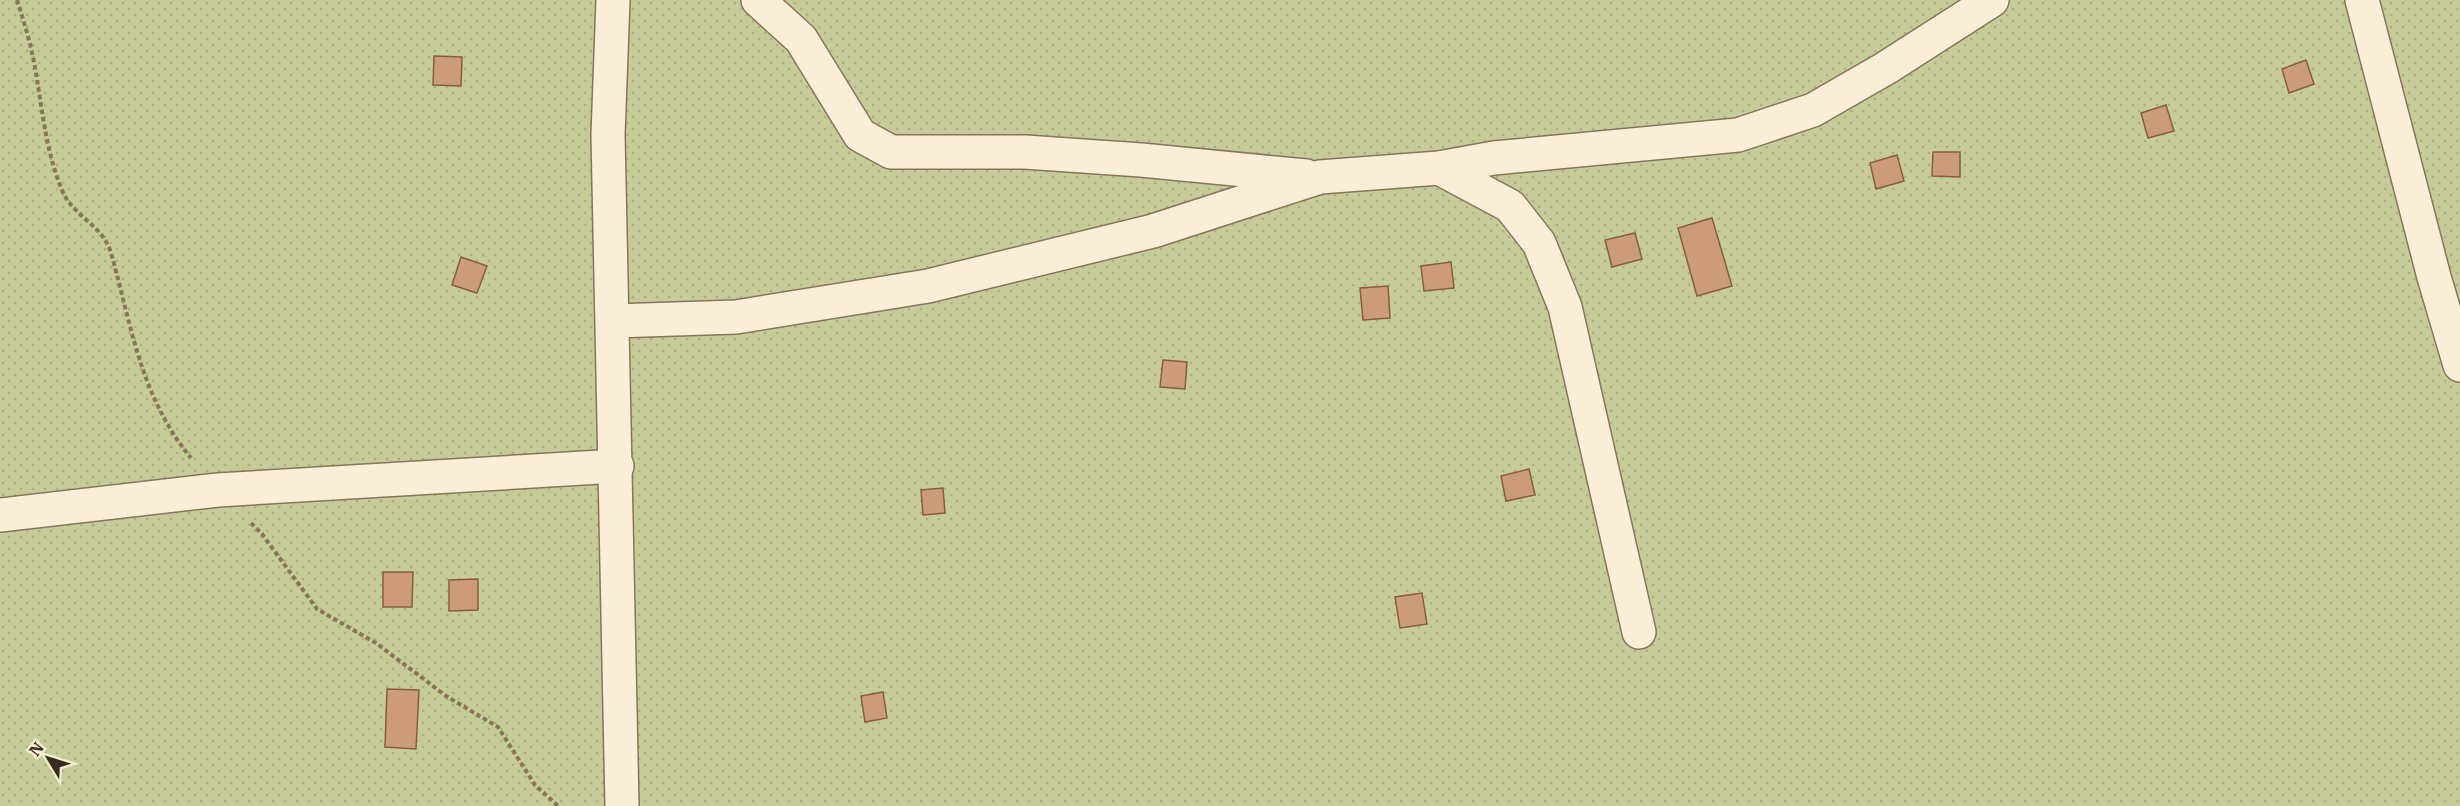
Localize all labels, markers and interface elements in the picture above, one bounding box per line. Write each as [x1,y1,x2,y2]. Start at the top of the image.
north arrow [18,728,78,788]
text: N [24,738,48,760]

